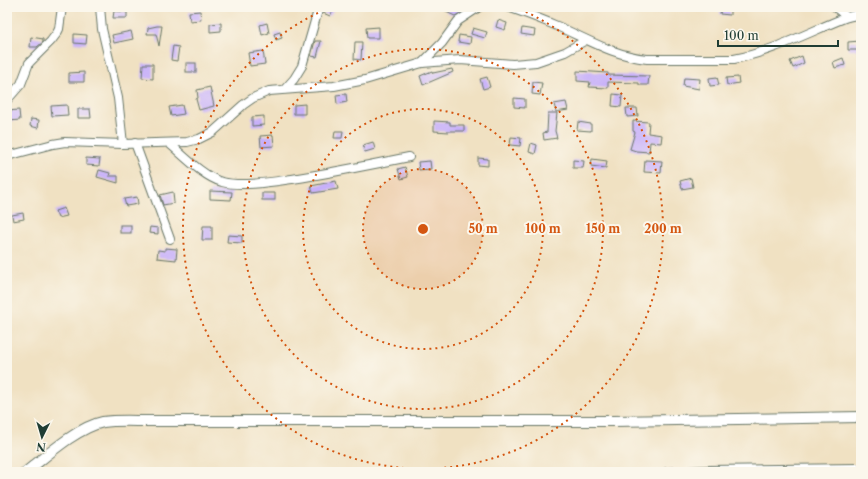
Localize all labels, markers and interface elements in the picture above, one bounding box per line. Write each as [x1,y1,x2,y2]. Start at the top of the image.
scale bar [718,22,838,48]
text: 100 m [724,28,759,43]
text: 50 m [468,221,498,236]
text: 100 m [525,221,561,236]
text: 150 m [586,221,620,236]
text: 200 m [644,221,682,236]
centre of rings [416,222,430,236]
north arrow [22,417,62,457]
text: N [35,440,47,454]

